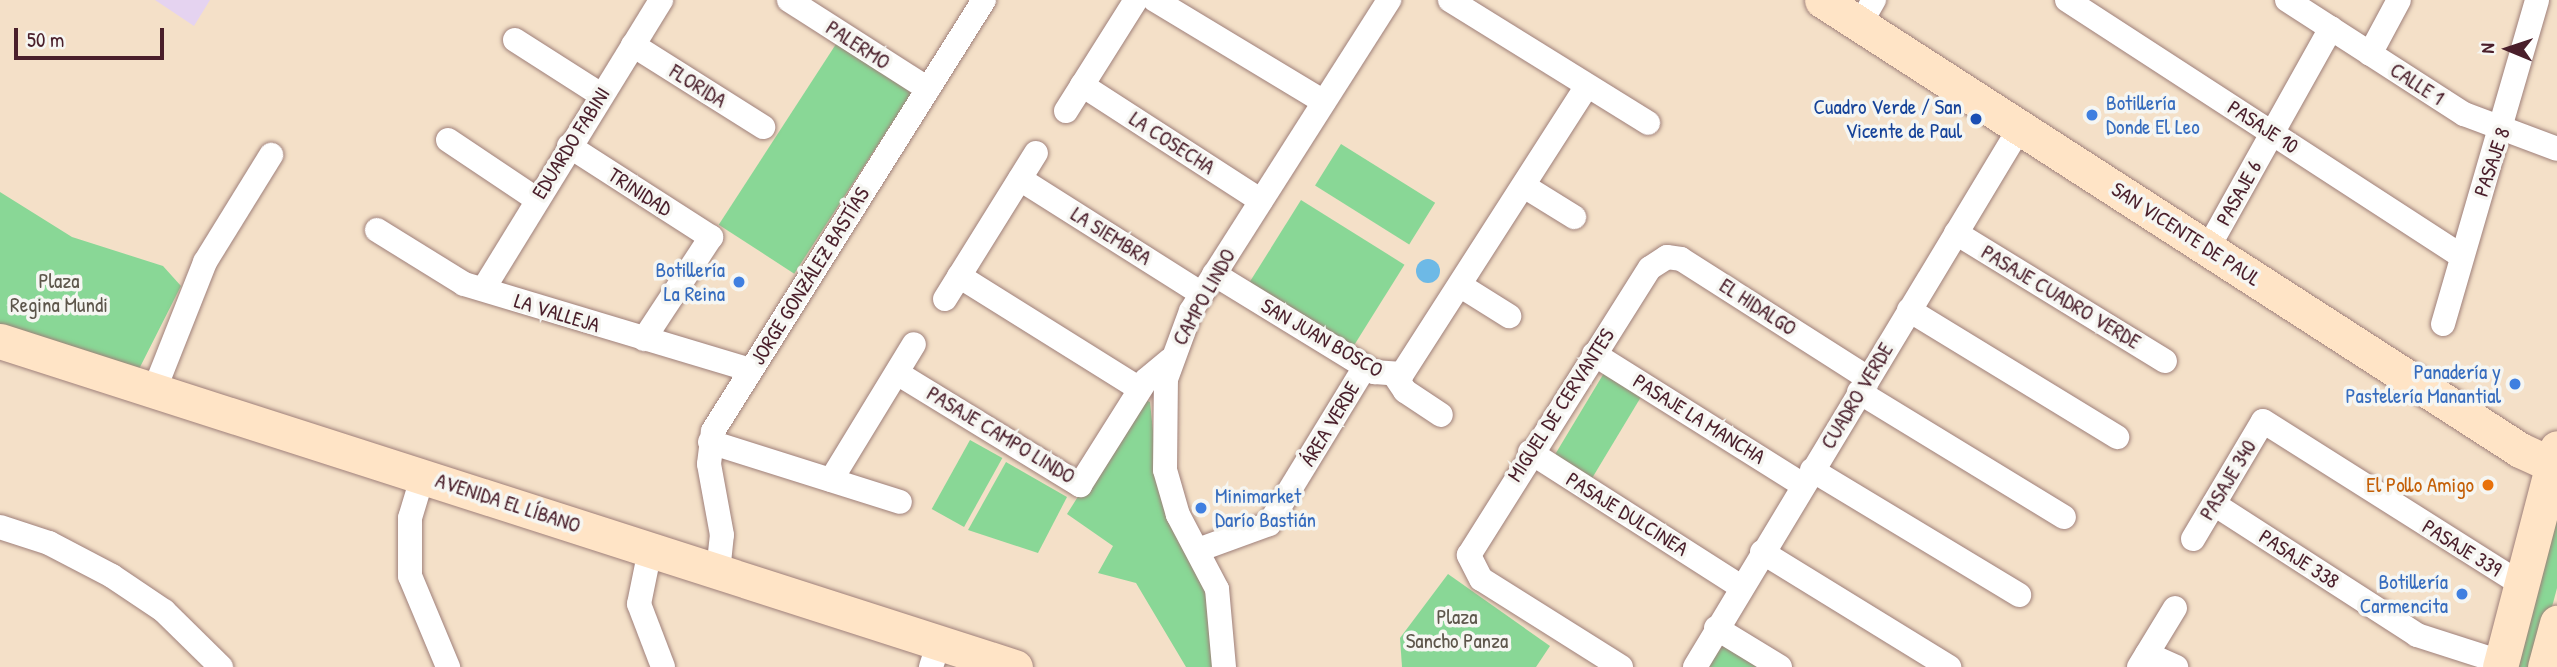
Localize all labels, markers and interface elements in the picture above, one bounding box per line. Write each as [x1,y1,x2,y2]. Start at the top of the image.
scale bar [18,14,168,58]
north arrow [2473,14,2543,84]
street label: PALERMO [821,15,895,75]
text: 50 m [27,25,64,54]
text: N [2474,43,2500,54]
street label: CALLE 1 [2385,57,2449,111]
street label: FLORIDA [665,59,731,113]
street label: EDUARDO FABINI [527,83,615,203]
place label: Botillería Donde El Leo [2106,90,2200,140]
place label: Cuadro Verde / San Vicente de Paul [1814,94,1962,144]
street label: PASAJE 10 [2223,95,2303,159]
street label: LA COSECHA [1125,106,1219,180]
marker: Botillería Donde El Leo [2084,107,2100,123]
marker: Cuadro Verde / San Vicente de Paul [1968,111,1984,127]
street label: PASAJE 8 [2468,124,2516,200]
street label: PASAJE 6 [2211,156,2267,230]
street label: TRINIDAD [604,162,676,222]
street label: SAN VICENTE DE PAUL [2107,177,2265,291]
street label: JORGE GONZÁLEZ BASTÍAS [745,183,875,369]
street label: LA SIEMBRA [1066,202,1156,270]
street label: PASAJE CUADRO VERDE [1977,240,2145,354]
street label: CAMPO LINDO [1167,244,1241,350]
place label: Botillería La Reina [656,257,725,307]
park label: Plaza Regina Mundi [10,268,108,318]
street label: EL HIDALGO [1715,273,1801,341]
marker: Botillería La Reina [731,274,747,290]
street label: LA VALLEJA [511,288,603,338]
street label: SAN JUAN BOSCO [1257,293,1387,383]
street label: MIGUEL DE CERVANTES [1502,324,1620,486]
street label: CUADRO VERDE [1816,338,1898,454]
place label: Panadería y Pastelería Manantial [2346,359,2501,409]
street label: PASAJE LA MANCHA [1629,368,1769,470]
marker: Panadería y Pastelería Manantial [2507,376,2523,392]
street label: ÁREA VERDE [1295,377,1365,471]
street label: PASAJE CAMPO LINDO [922,381,1080,489]
street label: PASAJE 340 [2194,435,2262,525]
street label: PASAJE DULCINEA [1562,467,1692,561]
street label: AVENIDA EL LÍBANO [432,468,584,538]
place label: El Pollo Amigo [2366,472,2474,498]
marker: El Pollo Amigo [2480,477,2496,493]
place label: Minimarket Darío Bastián [1215,483,1316,533]
marker: Minimarket Darío Bastián [1193,500,1209,516]
street label: PASAJE 339 [2418,514,2506,582]
street label: PASAJE 338 [2254,524,2344,594]
place label: Botillería Carmencita [2360,569,2448,619]
marker: Botillería Carmencita [2454,586,2470,602]
park label: Plaza Sancho Panza [1406,604,1508,654]

